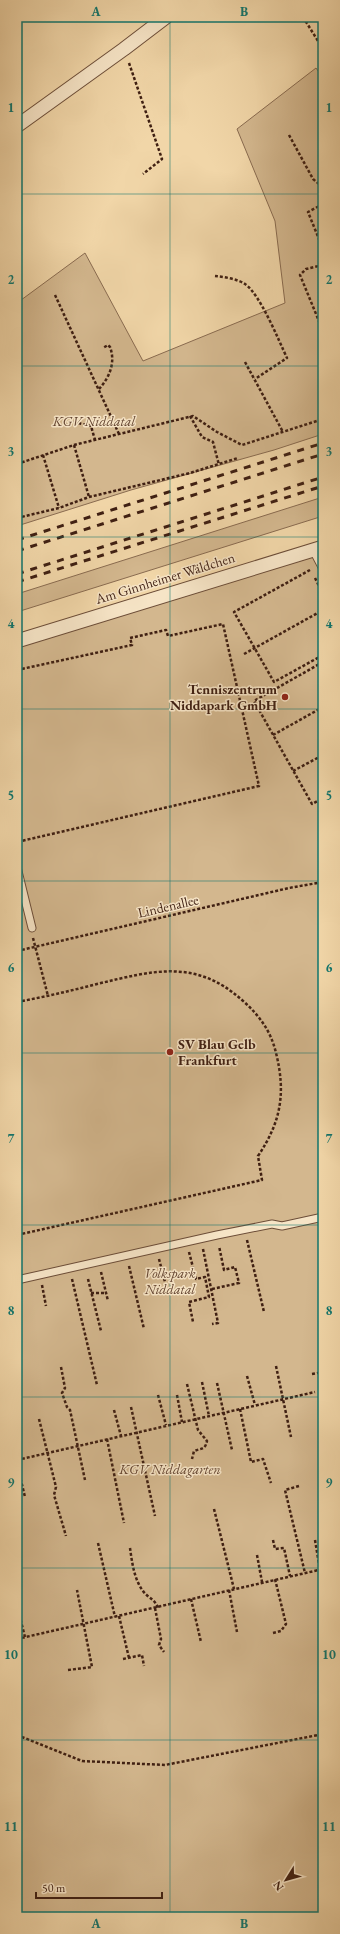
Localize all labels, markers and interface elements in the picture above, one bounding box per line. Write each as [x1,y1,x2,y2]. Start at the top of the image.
text: A [90,3,101,20]
text: B [240,3,248,20]
text: 1 [8,99,15,116]
text: 1 [326,99,333,116]
text: 2 [8,271,15,288]
text: 2 [326,271,333,288]
park label: KGV Niddatal [52,412,136,430]
text: 3 [8,443,15,460]
text: 3 [326,443,333,460]
street label: Am Ginnheimer Wäldchen [92,548,238,608]
text: 4 [8,615,15,632]
text: 4 [326,615,333,632]
place label: Tenniszentrum Niddapark GmbH [170,680,278,714]
marker: Tenniszentrum Niddapark GmbH [280,692,290,702]
text: 5 [8,787,14,804]
text: 5 [326,787,332,804]
street label: Lindenallee [136,890,201,922]
text: 6 [8,959,15,976]
text: 6 [326,959,333,976]
place label: SV Blau Gelb Frankfurt [178,1035,256,1069]
marker: SV Blau Gelb Frankfurt [165,1047,175,1057]
text: 7 [8,1130,15,1147]
text: 7 [326,1130,333,1147]
park label: Volkspark Niddatal [144,1264,196,1298]
text: 8 [8,1302,15,1319]
text: 8 [326,1302,333,1319]
park label: KGV Niddagarten [118,1460,221,1478]
text: 9 [8,1474,15,1491]
text: 9 [326,1474,333,1491]
text: 10 [4,1646,18,1663]
text: 10 [322,1646,336,1663]
text: 11 [4,1818,18,1835]
text: 11 [322,1818,336,1835]
north arrow [266,1860,306,1900]
scale bar [36,1874,162,1900]
text: N [270,1878,286,1894]
text: 50 m [42,1880,66,1896]
text: A [90,1915,101,1932]
text: B [240,1915,248,1932]

